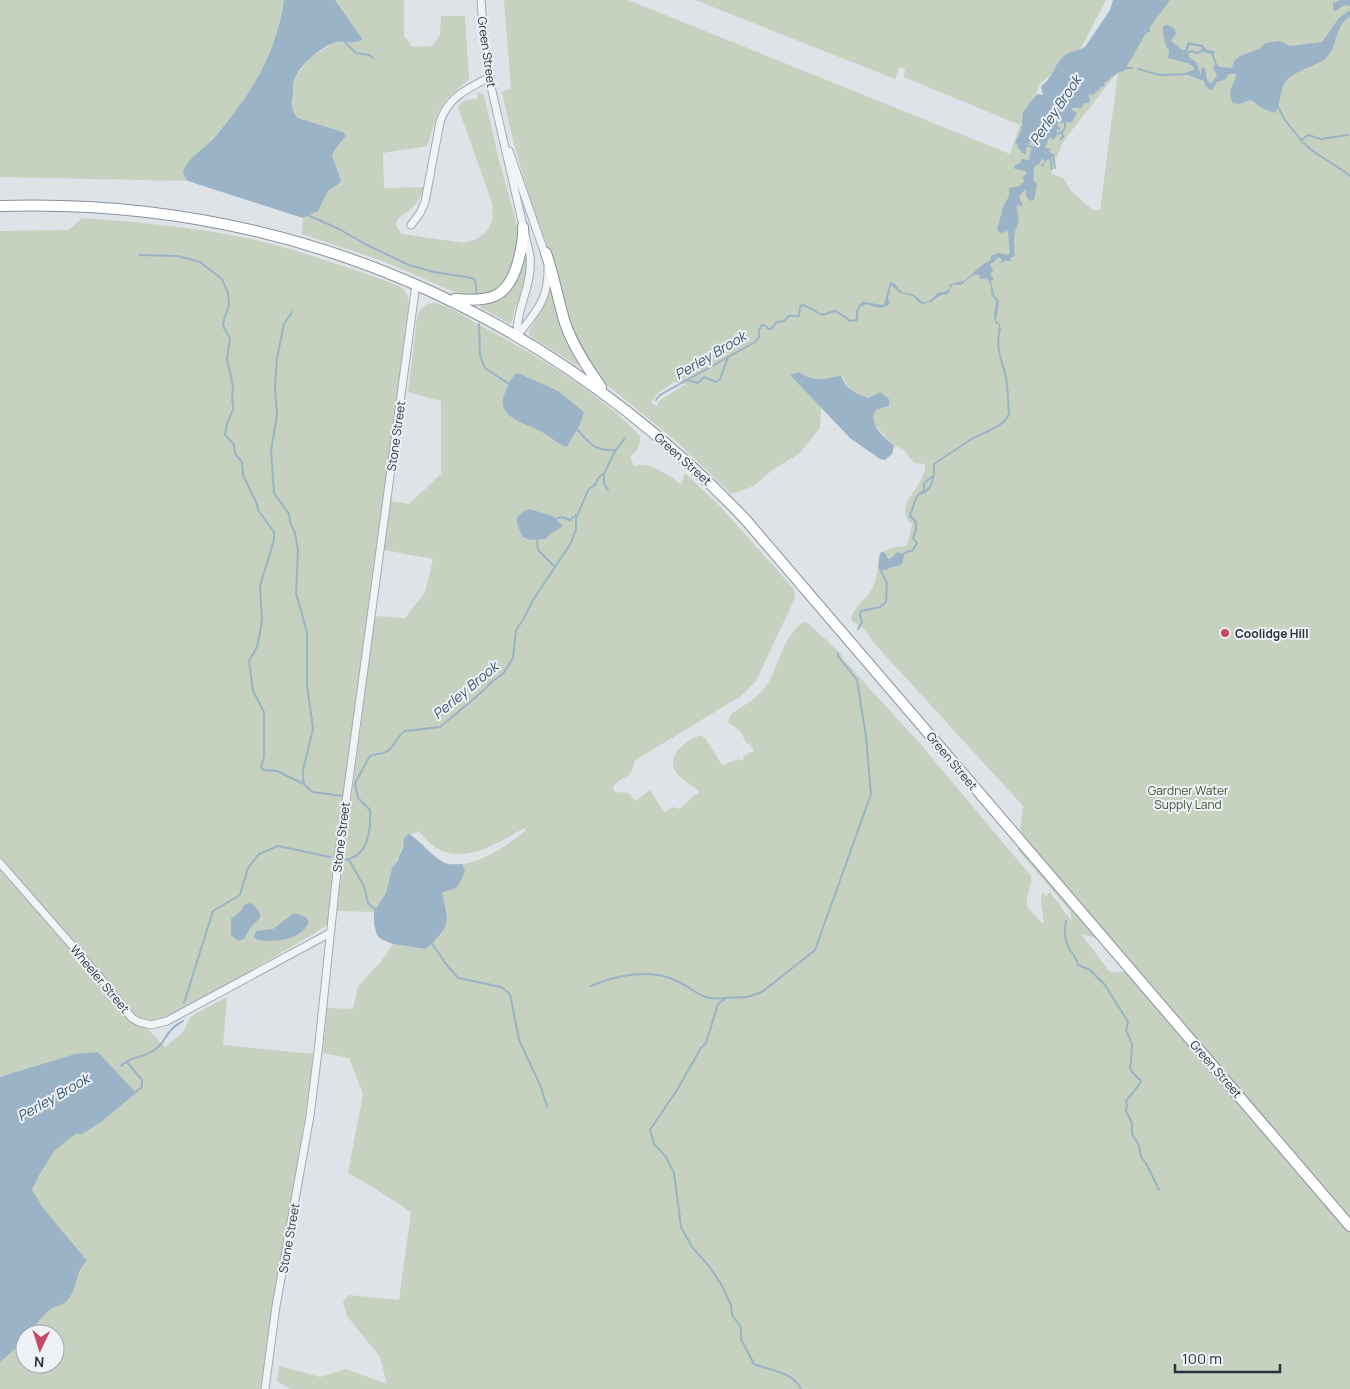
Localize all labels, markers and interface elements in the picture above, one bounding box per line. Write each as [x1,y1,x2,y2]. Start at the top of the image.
street label: Green Street [474,16,500,89]
water label: Perley Brook [1025,70,1086,149]
water label: Perley Brook [671,325,751,384]
street label: Stone Street [383,400,409,472]
street label: Green Street [651,429,715,489]
place label: Coolidge Hill [1235,625,1309,642]
marker: Coolidge Hill [1219,627,1231,639]
water label: Perley Brook [428,656,503,723]
street label: Green Street [923,728,982,794]
park label: Gardner Water Supply Land [1148,782,1229,813]
street label: Stone Street [328,801,354,873]
street label: Wheeler Street [66,941,134,1017]
street label: Green Street [1186,1037,1246,1102]
water label: Perley Brook [14,1068,94,1125]
street label: Stone Street [274,1201,304,1274]
north arrow [15,1324,65,1374]
scale bar [1175,1342,1280,1374]
text: 100 m [1182,1348,1222,1369]
text: N [33,1353,45,1372]

